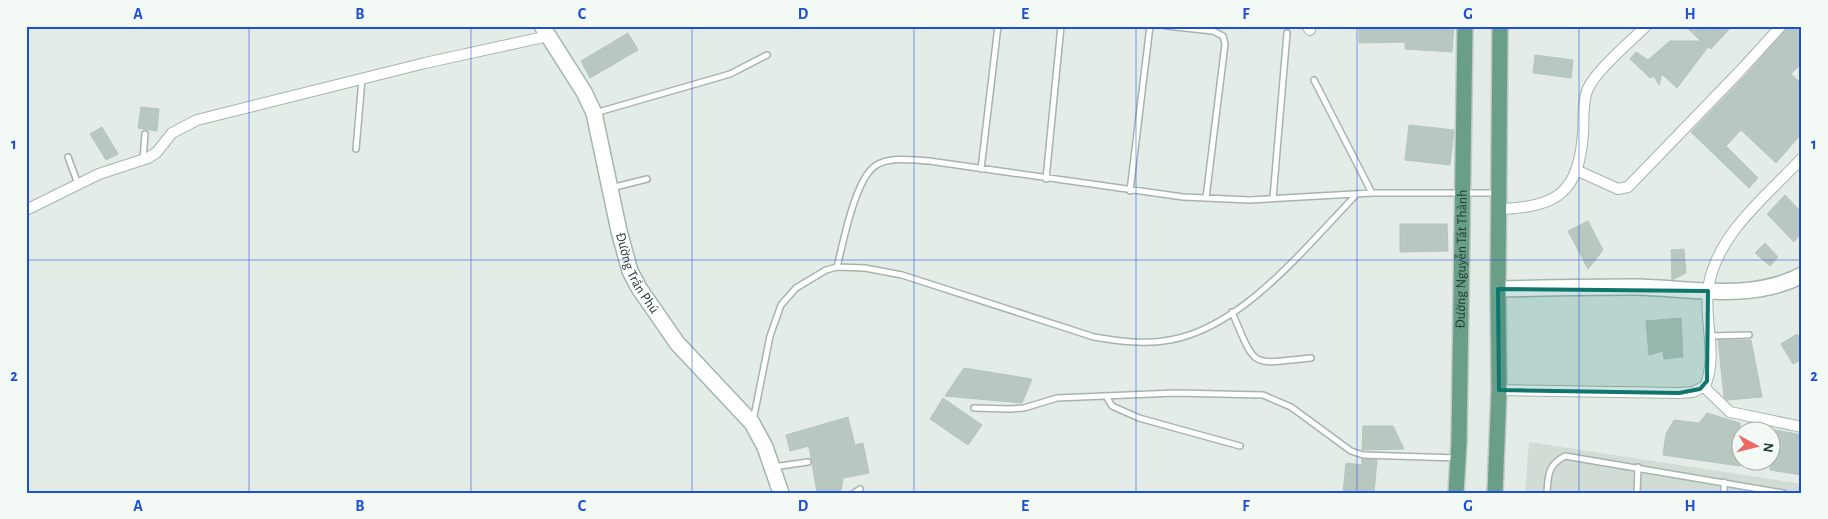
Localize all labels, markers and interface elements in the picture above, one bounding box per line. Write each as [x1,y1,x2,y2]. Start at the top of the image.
text: A [133,6,143,22]
text: B [355,6,365,22]
text: C [578,6,587,22]
text: D [798,6,809,22]
text: E [1021,6,1029,22]
text: F [1242,6,1250,22]
text: G [1463,6,1473,22]
text: H [1684,6,1696,22]
text: 1 [11,136,17,152]
text: 1 [1811,136,1817,152]
street label: Đường Nguyễn Tất Thành [1453,190,1470,329]
street label: Đường Trần Phú [613,231,661,316]
text: 2 [10,368,18,384]
text: 2 [1810,368,1818,384]
north arrow [1730,422,1780,472]
text: N [1760,442,1775,453]
text: A [133,498,143,514]
text: B [355,498,365,514]
text: C [578,498,587,514]
text: D [798,498,809,514]
text: E [1021,498,1029,514]
text: F [1242,498,1250,514]
text: G [1463,498,1473,514]
text: H [1684,498,1696,514]

